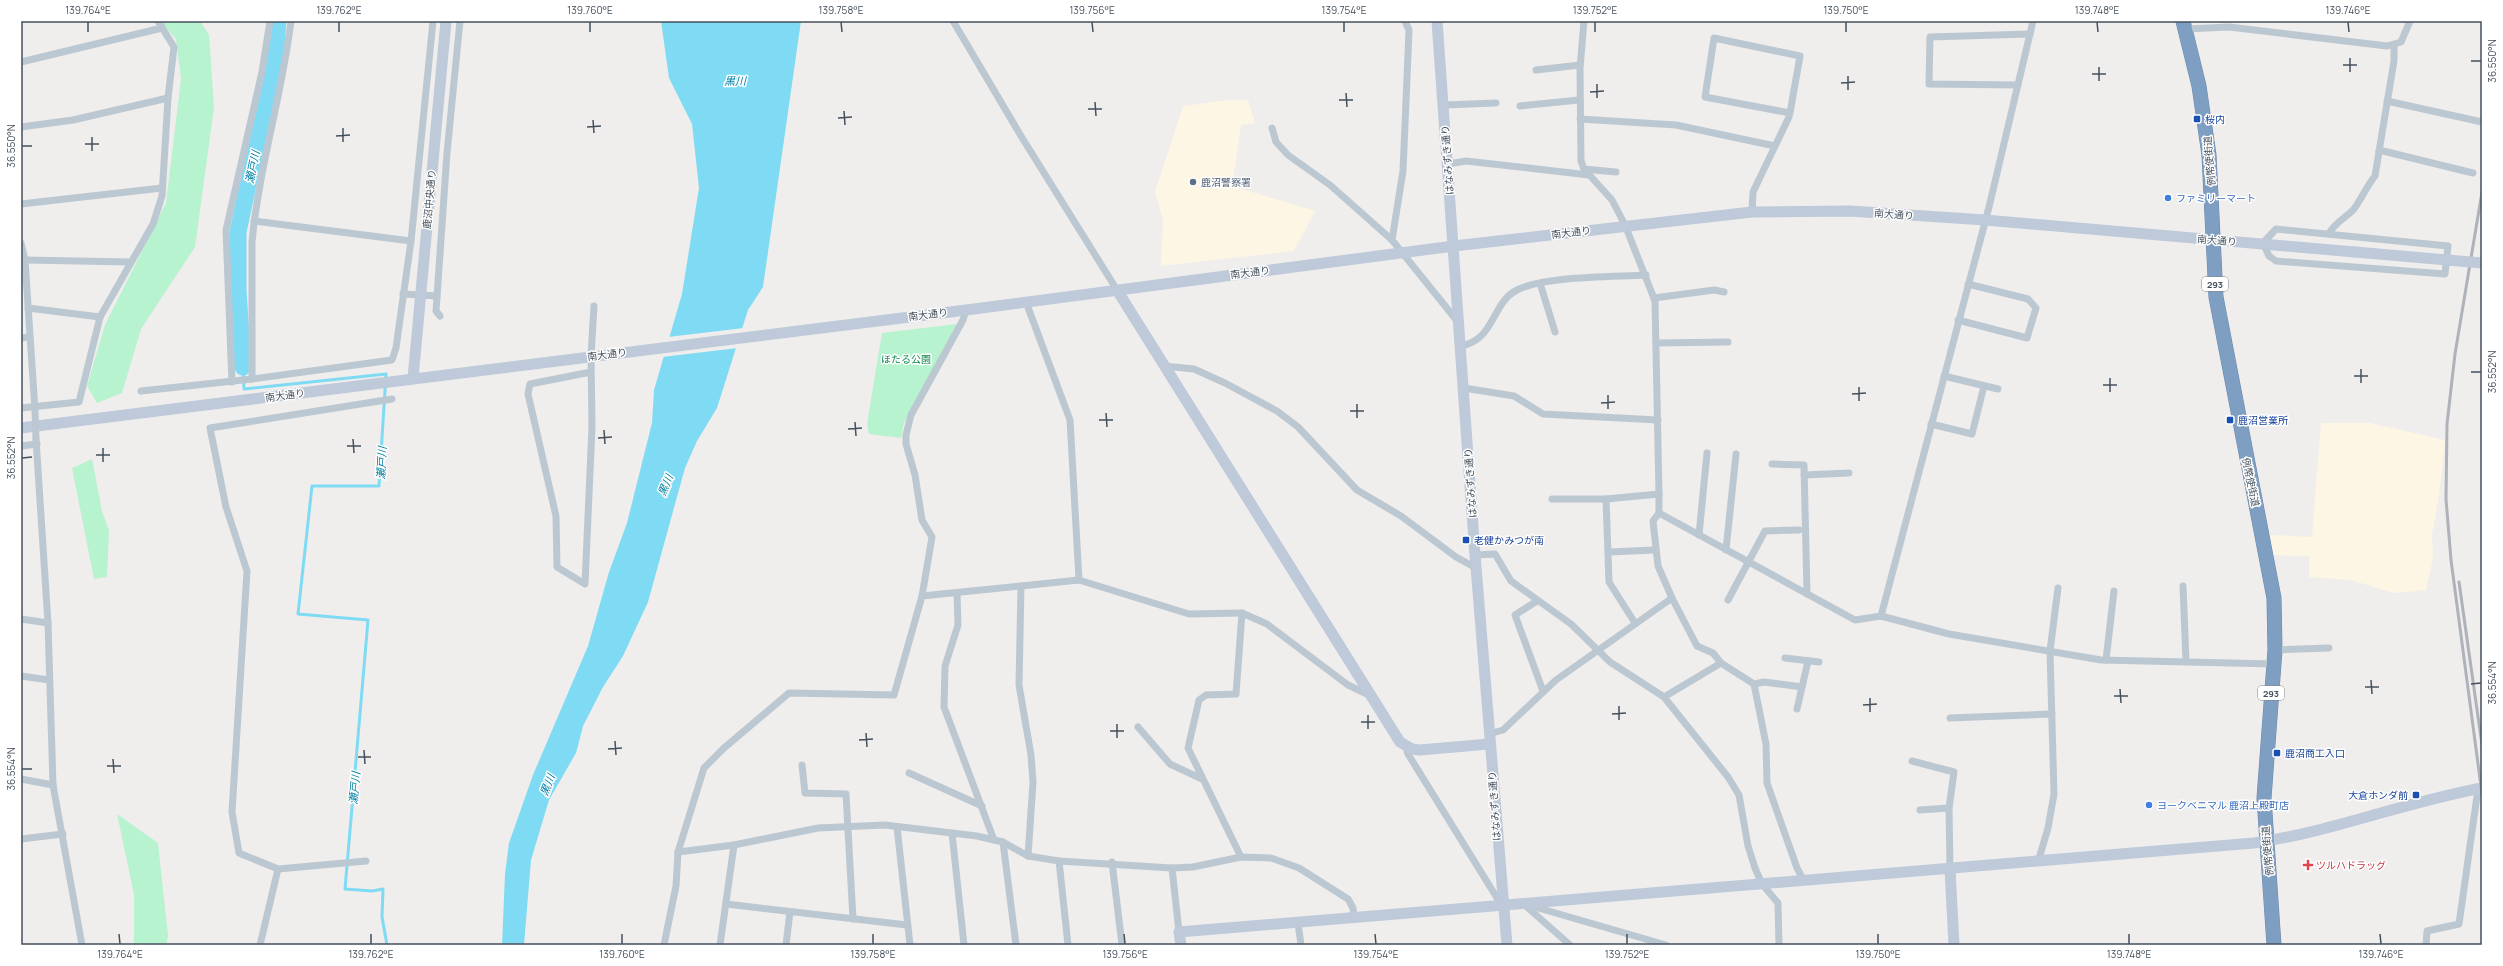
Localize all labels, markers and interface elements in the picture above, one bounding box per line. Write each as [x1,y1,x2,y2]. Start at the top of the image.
text: 139.764°E [65,3,111,17]
text: 139.762°E [316,3,362,17]
text: 139.760°E [567,3,613,17]
text: 139.758°E [819,3,864,17]
text: 139.756°E [1069,3,1115,17]
text: 139.754°E [1322,3,1367,17]
text: 139.752°E [1573,3,1617,17]
text: 139.750°E [1823,3,1869,17]
text: 139.748°E [2075,3,2120,17]
text: 139.746°E [2326,3,2371,17]
text: 36.550°N [2485,39,2499,83]
water label: 黒川 [724,73,747,88]
place label: 桜内 [2205,112,2225,126]
marker: 桜内 [2192,114,2202,124]
text: 36.550°N [4,124,18,168]
street label: はなみずき通り [1438,125,1456,195]
street label: 例幣使街道 [2200,135,2218,188]
water label: 瀬戸川 [241,148,263,185]
street label: 鹿沼中央通り [419,169,439,229]
place label: 鹿沼警察署 [1201,175,1251,189]
marker: 鹿沼警察署 [1188,177,1198,187]
place label: ファミリーマート [2176,191,2256,205]
marker: ファミリーマート [2163,193,2173,203]
street label: 南大通り [1874,206,1914,222]
street label: 南大通り [1550,223,1592,241]
street label: 南大通り [2197,232,2237,248]
street label: 南大通り [1229,263,1271,281]
road number: 293 [2202,277,2228,291]
street label: 南大通り [907,305,949,323]
street label: 南大通り [586,345,628,363]
text: 36.552°N [2485,351,2499,393]
park label: ほたる公園 [881,352,931,366]
street label: 南大通り [264,385,306,405]
place label: 鹿沼営業所 [2238,413,2288,427]
marker: 鹿沼営業所 [2225,415,2235,425]
text: 36.552°N [4,437,18,479]
water label: 瀬戸川 [373,445,389,480]
street label: はなみずき通り [1461,448,1479,518]
street label: 例幣使街道 [2239,455,2263,508]
water label: 黒川 [654,471,676,498]
place label: 老健かみつが南 [1474,533,1544,547]
marker: 老健かみつが南 [1461,535,1471,545]
text: 36.554°N [2485,661,2499,705]
road number: 293 [2258,686,2284,700]
place label: 鹿沼商工入口 [2285,746,2345,760]
text: 36.554°N [4,747,18,791]
marker: 鹿沼商工入口 [2272,748,2282,758]
water label: 瀬戸川 [345,770,363,805]
water label: 黒川 [536,771,558,798]
street label: はなみずき通り [1485,771,1503,841]
place label: 大倉ホンダ前 [2348,788,2408,802]
marker: 大倉ホンダ前 [2411,790,2421,800]
place label: ヨークベニマル 鹿沼上殿町店 [2157,798,2289,812]
marker: ヨークベニマル 鹿沼上殿町店 [2144,800,2154,810]
street label: 例幣使街道 [2258,825,2276,878]
place label: ツルハドラッグ [2316,858,2386,872]
marker: ツルハドラッグ [2303,860,2313,870]
text: 139.764°E [97,947,143,961]
text: 139.762°E [348,947,394,961]
text: 139.760°E [599,947,645,961]
text: 139.758°E [851,947,896,961]
text: 139.756°E [1102,947,1148,961]
text: 139.754°E [1354,947,1399,961]
text: 139.752°E [1605,947,1649,961]
text: 139.750°E [1855,947,1901,961]
text: 139.748°E [2107,947,2152,961]
text: 139.746°E [2359,947,2404,961]

